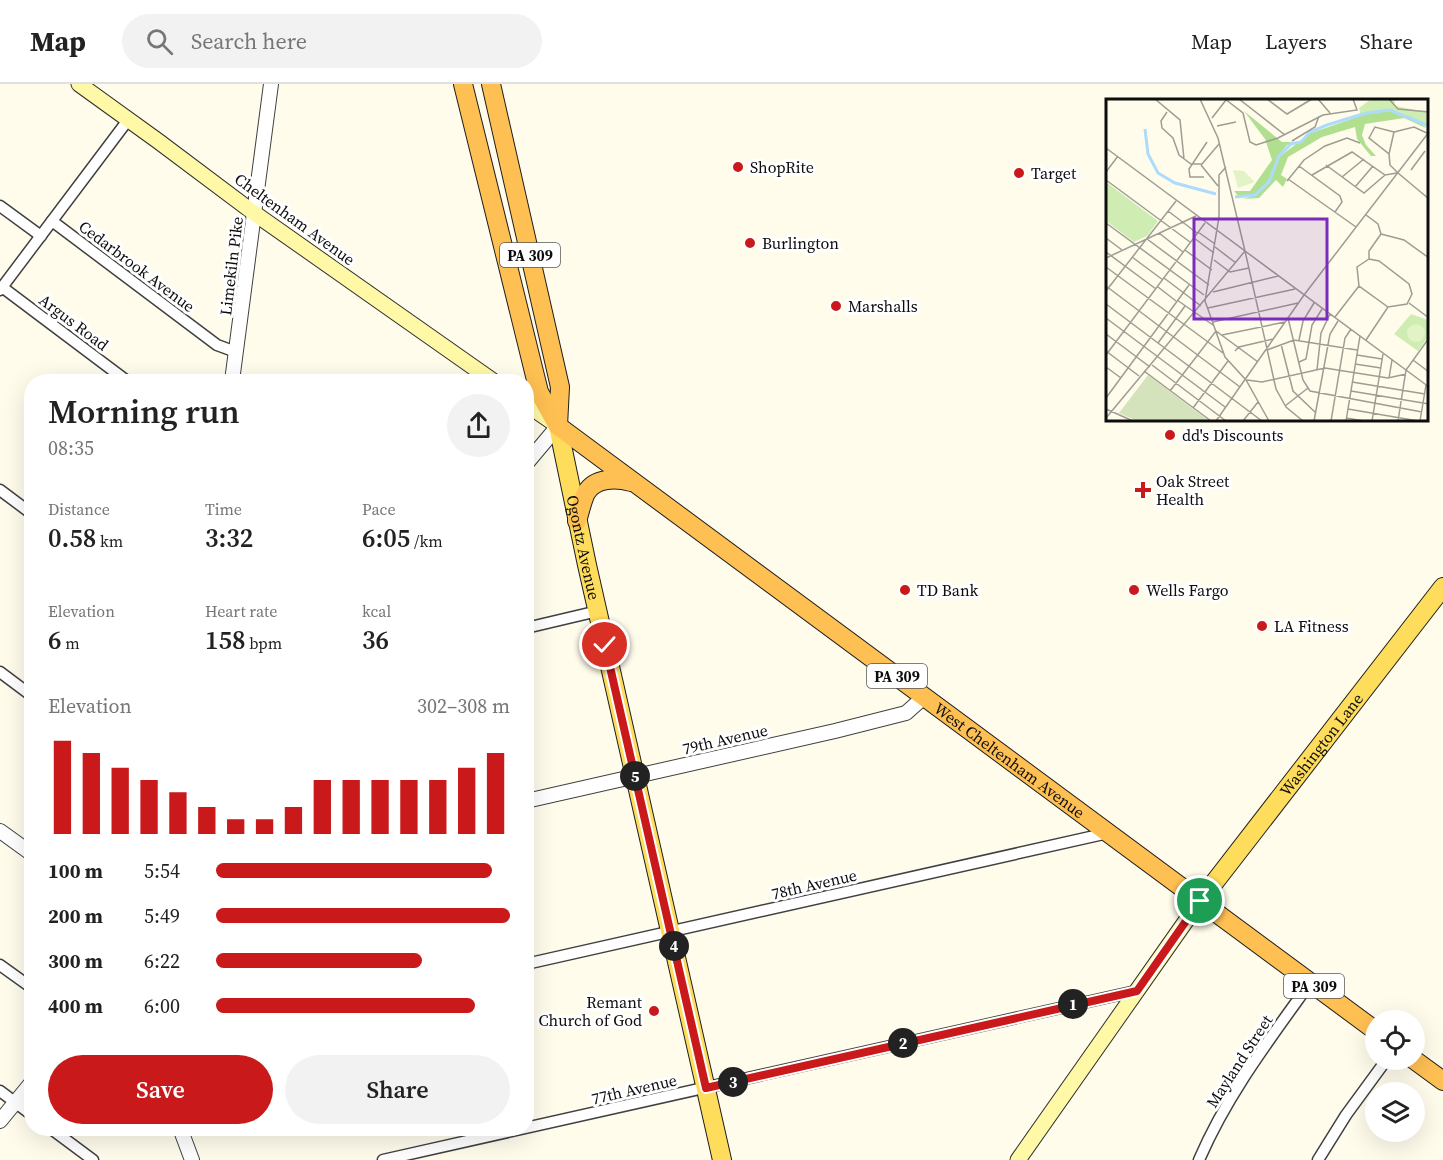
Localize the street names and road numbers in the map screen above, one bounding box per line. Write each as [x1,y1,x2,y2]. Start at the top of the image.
street label: Cheltenham Avenue [230,168,360,270]
street label: Cedarbrook Avenue [74,215,200,317]
street label: Limekiln Pike [214,215,248,317]
road number: PA 309 [500,243,560,267]
street label: Argus Road [35,289,113,355]
street label: Ogontz Avenue [562,493,606,602]
road number: PA 309 [867,664,927,688]
street label: Washington Lane [1274,688,1368,800]
street label: West Cheltenham Avenue [930,697,1090,823]
street label: 79th Avenue [680,718,770,760]
street label: 78th Avenue [769,863,859,905]
road number: PA 309 [1284,974,1344,998]
street label: Mayland Street [1201,1010,1278,1112]
street label: 77th Avenue [589,1068,679,1110]

